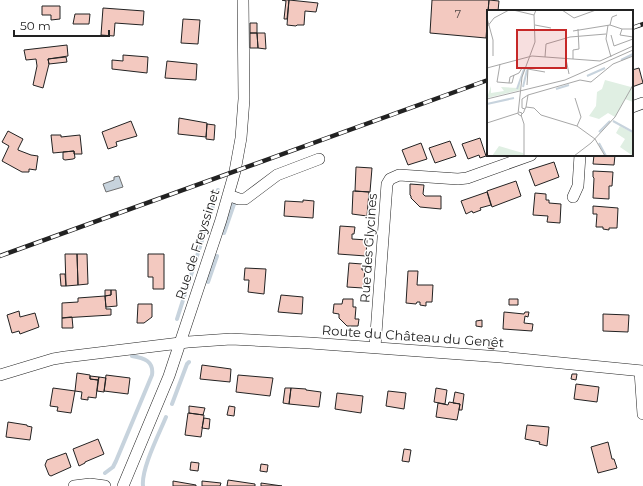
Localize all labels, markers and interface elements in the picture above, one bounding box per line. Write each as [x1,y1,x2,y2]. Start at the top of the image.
house number: 7 [455,7,461,21]
inset map [487,10,633,156]
scale bar [14,12,109,38]
text: 50 m [20,18,51,33]
street label: Rue de Freyssinet [172,187,222,301]
street label: Rue des Glycines [356,193,380,303]
street label: Route du Château du Genêt [321,322,505,350]

